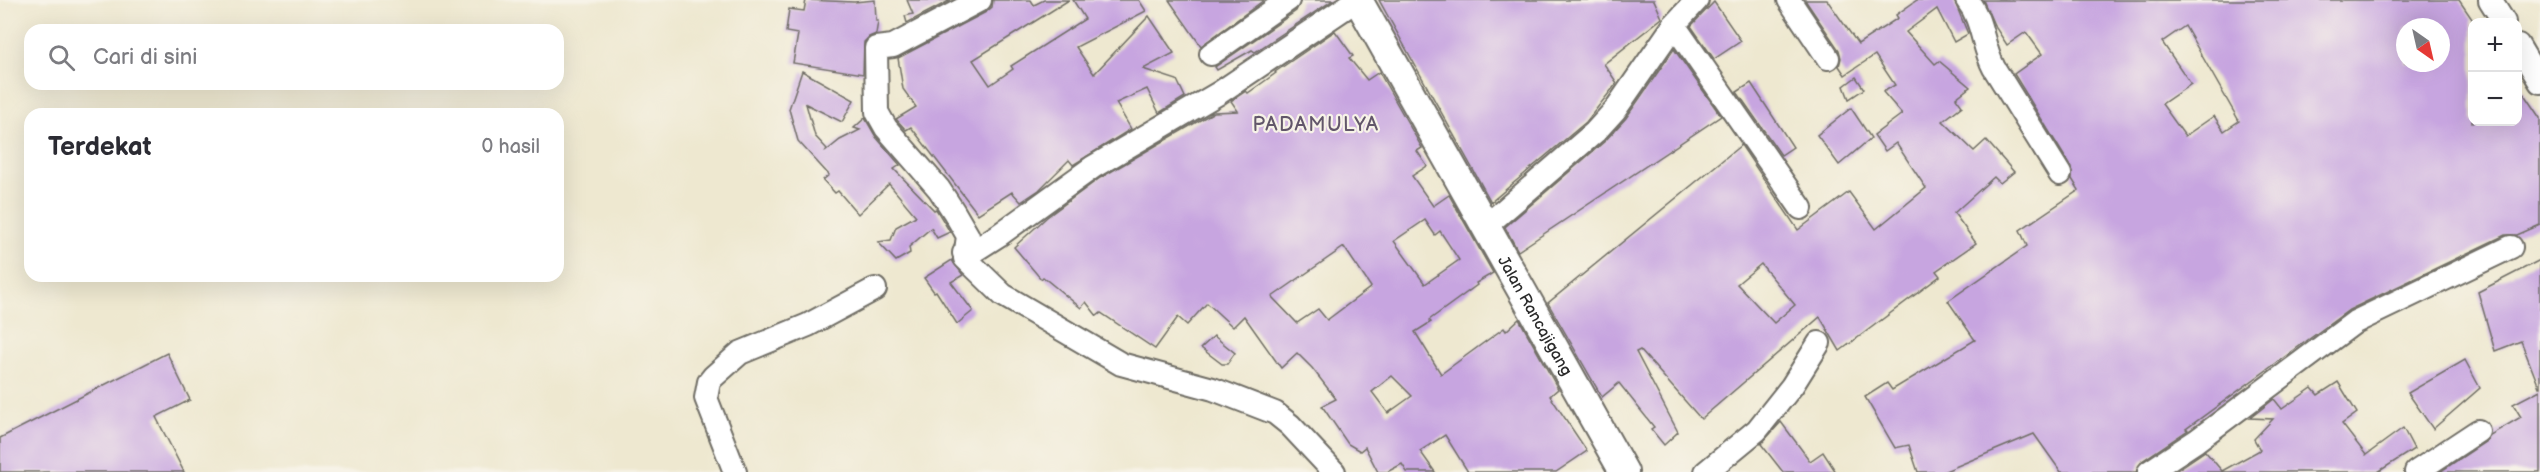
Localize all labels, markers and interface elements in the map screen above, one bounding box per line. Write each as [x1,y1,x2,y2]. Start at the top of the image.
north arrow [2396,18,2450,72]
map controls [2468,18,2522,126]
button: + [2468,18,2522,72]
search box [24,24,564,90]
icon: search [45,41,78,74]
text: Cari di sini [93,44,197,71]
button: − [2468,72,2522,126]
district label: PADAMULYA [1253,113,1379,137]
text: Terdekat [48,132,151,163]
text: 0 hasil [481,135,540,159]
street label: Jalan Rancajigang [1493,253,1576,379]

